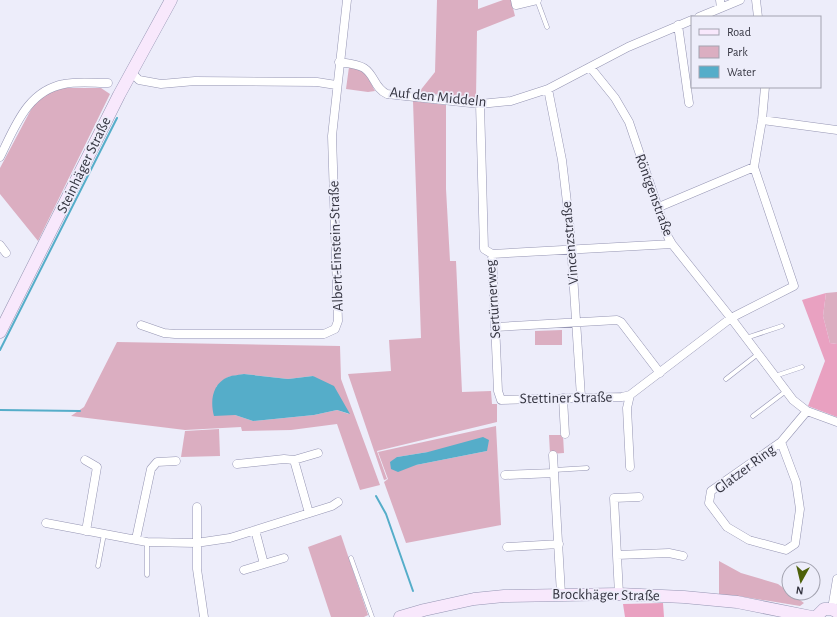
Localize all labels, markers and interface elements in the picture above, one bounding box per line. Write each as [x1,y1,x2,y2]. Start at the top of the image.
legend [691,16,821,88]
text: Road [727,26,751,38]
text: Park [727,46,748,58]
text: Water [727,66,756,78]
street label: Auf den Middeln [389,84,487,110]
street label: Steinhäger Straße [54,114,114,215]
street label: Röntgenstraße [632,152,676,238]
street label: Albert-Einstein-Straße [326,180,346,312]
street label: Vincenzstraße [559,201,581,285]
street label: Sertürnerweg [483,258,503,339]
street label: Stettiner Straße [520,390,612,406]
street label: Glatzer Ring [712,441,779,496]
north arrow [781,561,821,601]
text: N [795,584,804,596]
street label: Brockhäger Straße [552,587,660,603]

